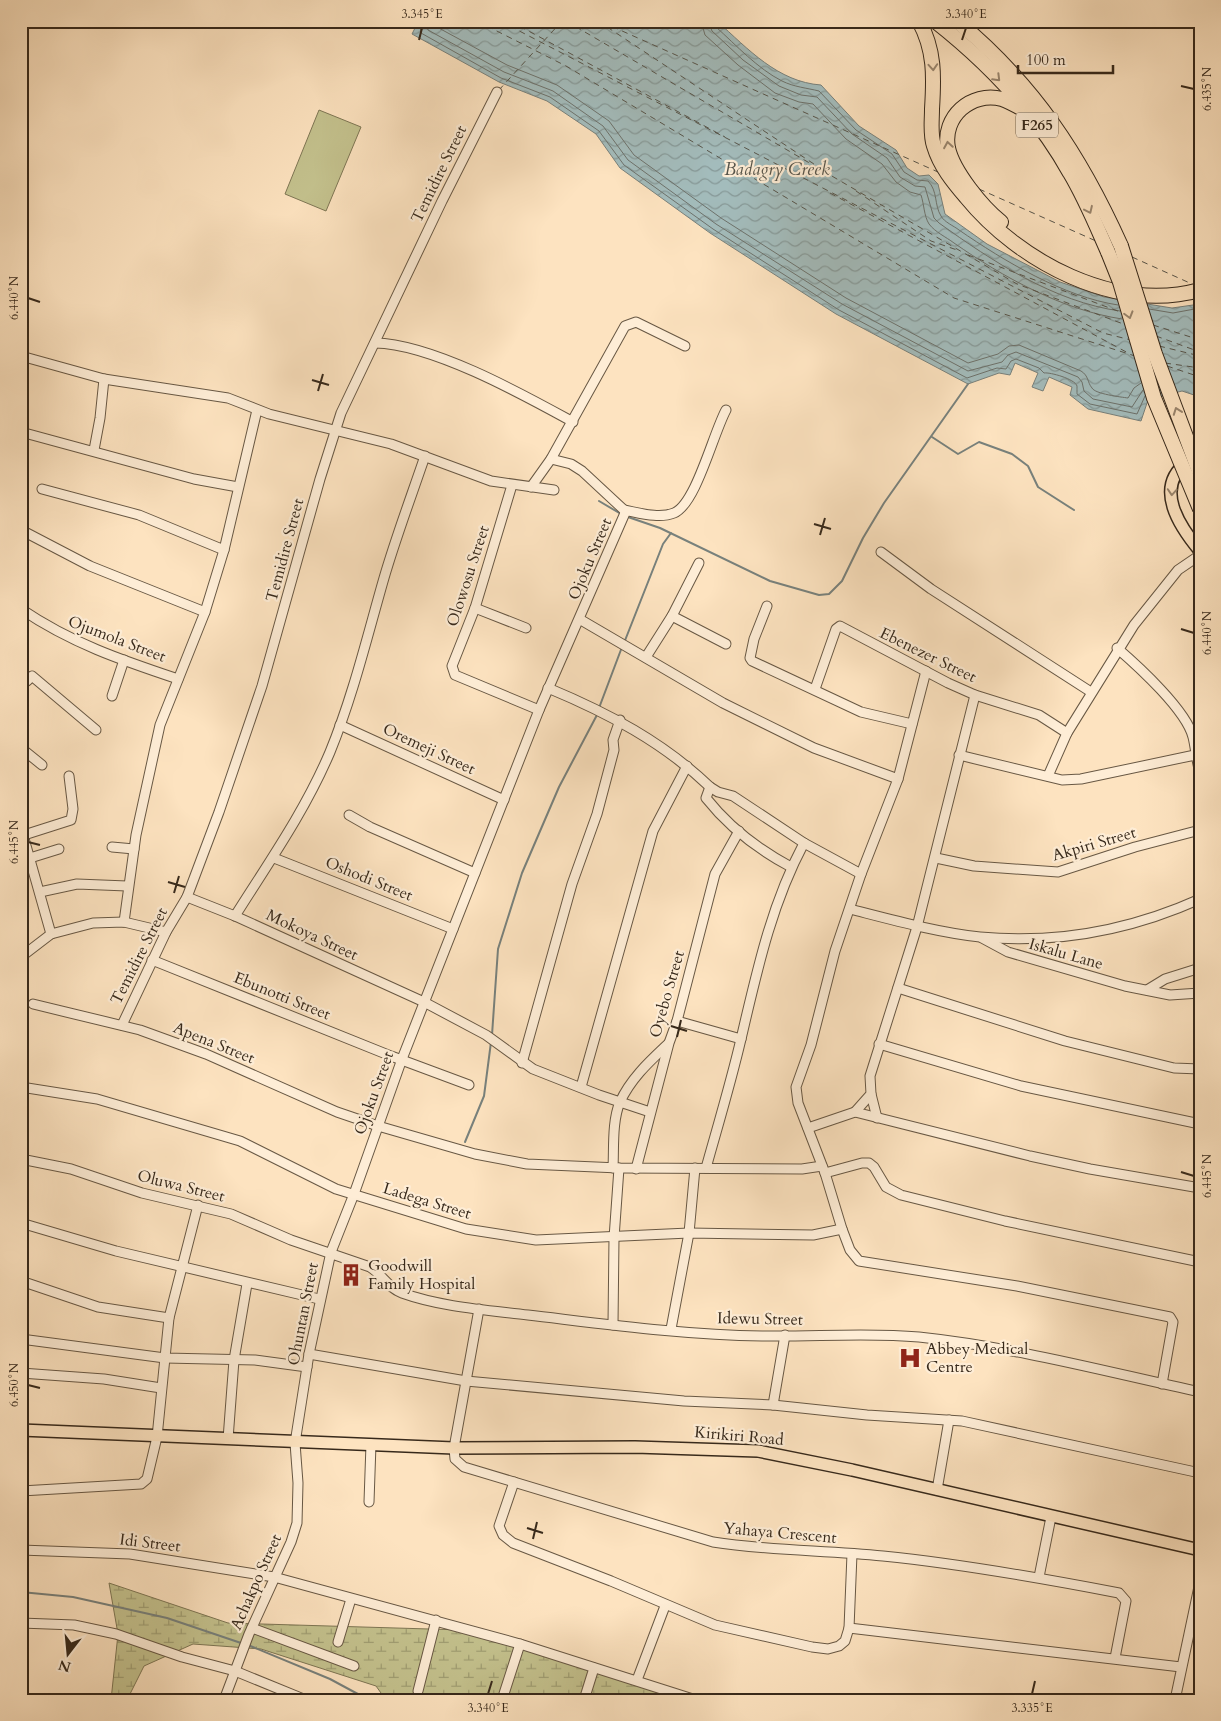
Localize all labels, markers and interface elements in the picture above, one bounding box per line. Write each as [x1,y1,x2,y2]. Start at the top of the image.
text: 3.345°E [401,6,443,22]
text: 3.340°E [945,6,987,22]
scale bar [1018,42,1114,74]
text: 100 m [1026,50,1066,70]
one-way arrow [928,63,939,71]
text: 6.435°N [1199,66,1215,111]
one-way arrow [991,72,1000,81]
road number: F265 [1016,112,1058,138]
street label: Temidire Street [406,122,472,226]
one-way arrow [943,140,954,148]
water label: Badagry Creek [724,157,830,182]
one-way arrow [1083,205,1093,214]
text: 6.440°N [6,275,22,320]
one-way arrow [1124,310,1134,319]
one-way arrow [1173,408,1183,416]
one-way arrow [1167,488,1178,496]
street label: Temidire Street [261,496,309,604]
street label: Ojoku Street [563,515,617,603]
street label: Olowosu Street [441,523,495,629]
street label: Ojumola Street [65,610,169,668]
text: 6.440°N [1199,610,1215,655]
street label: Ebenezer Street [876,622,980,688]
street label: Oremeji Street [379,718,479,780]
text: 6.445°N [6,819,22,864]
street label: Akpiri Street [1050,822,1138,866]
street label: Oshodi Street [322,851,416,907]
street label: Temidire Street [105,904,173,1008]
street label: Mokoya Street [262,904,362,966]
street label: Iskalu Lane [1026,933,1106,975]
street label: Oyebo Street [644,948,690,1040]
street label: Ebunotti Street [230,967,334,1025]
street label: Apena Street [170,1017,258,1069]
street label: Ojoku Street [349,1048,399,1138]
text: 6.445°N [1199,1153,1215,1198]
street label: Oluwa Street [135,1165,227,1207]
street label: Ladega Street [380,1177,474,1225]
place label: Goodwill Family Hospital [368,1255,475,1295]
street label: Ohuntan Street [282,1261,324,1367]
building icon: Goodwill Family Hospital [338,1262,364,1288]
street label: Idewu Street [717,1307,803,1331]
place label: Abbey Medical Centre [926,1338,1028,1378]
hospital icon: Abbey Medical Centre [897,1345,923,1371]
text: 6.450°N [6,1362,22,1407]
street label: Kirikiri Road [693,1421,785,1451]
street label: Yahaya Crescent [722,1517,838,1549]
street label: Idi Street [118,1528,182,1558]
street label: Achakpo Street [225,1531,287,1633]
north arrow [42,1628,92,1678]
text: N [56,1655,73,1677]
text: 3.340°E [467,1700,509,1716]
text: 3.335°E [1011,1700,1053,1716]

